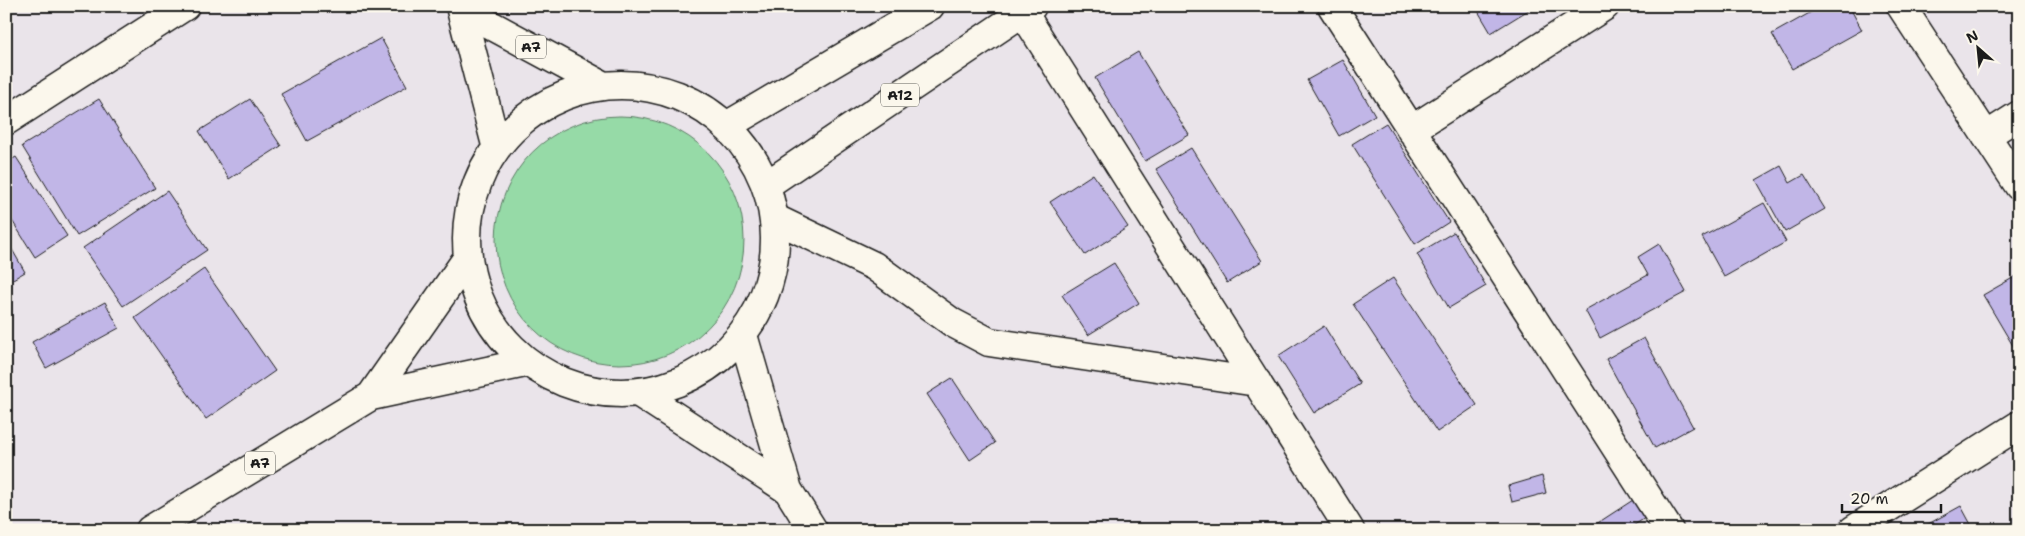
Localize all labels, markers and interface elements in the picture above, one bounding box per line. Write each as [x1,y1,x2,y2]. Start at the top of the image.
north arrow [1952,22,2002,72]
text: N [1963,26,1981,47]
road number: A7 [516,36,546,58]
road number: A12 [881,84,919,106]
road number: A7 [245,452,275,474]
scale bar [1842,481,1941,513]
text: 20 m [1850,489,1889,509]

